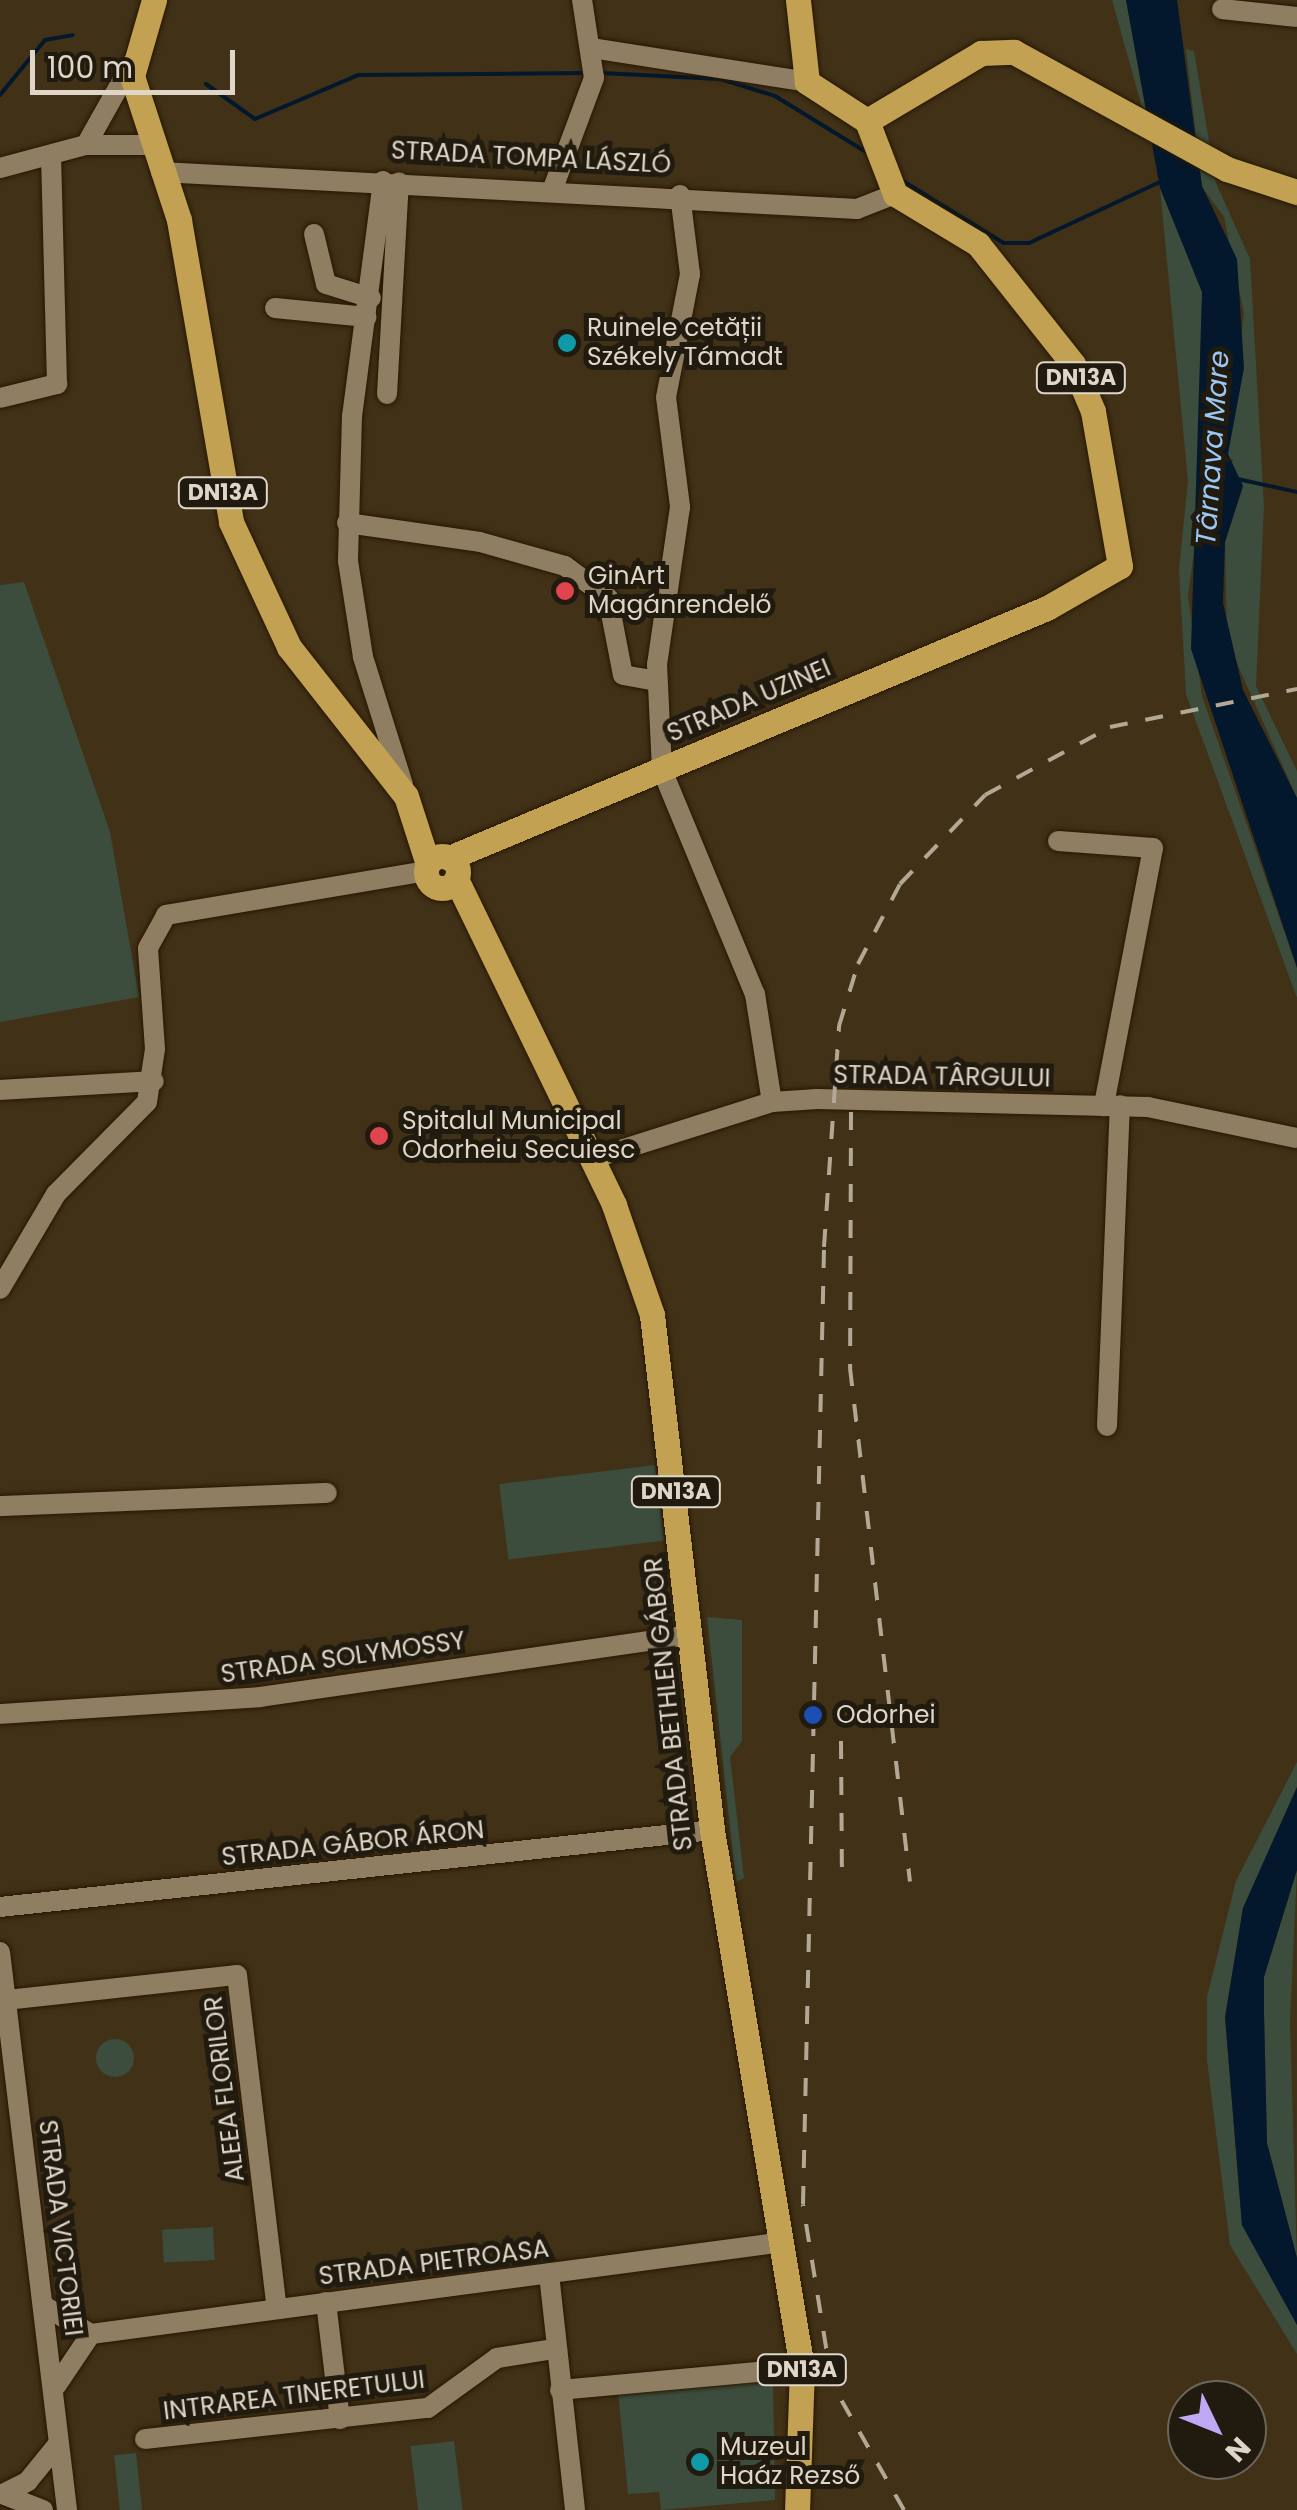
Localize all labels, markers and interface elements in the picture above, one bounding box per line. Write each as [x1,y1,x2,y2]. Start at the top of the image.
scale bar [35,30,240,92]
text: 100 m [47,46,133,89]
street label: STRADA TOMPA LÁSZLÓ [390,136,672,180]
place label: Ruinele cetății Székely Támadt [587,314,783,373]
marker: Ruinele cetății Székely Támadt [556,332,578,354]
water label: Târnava Mare [1189,349,1237,547]
road number: DN13A [1034,361,1128,395]
road number: DN13A [176,476,270,510]
place label: GinArt Magánrendelő [588,562,772,621]
marker: GinArt Magánrendelő [552,578,578,604]
street label: STRADA UZINEI [663,653,835,749]
street label: STRADA TÂRGULUI [833,1060,1051,1094]
place label: Spitalul Municipal Odorheiu Secuiesc [402,1107,635,1166]
marker: Spitalul Municipal Odorheiu Secuiesc [366,1123,392,1149]
road number: DN13A [628,1475,724,1509]
street label: STRADA BETHLEN GÁBOR [639,1556,699,1852]
street label: STRADA SOLYMOSSY [219,1626,467,1690]
place label: Odorhei [836,1700,936,1730]
marker: Odorhei [800,1702,826,1728]
street label: STRADA GÁBOR ÁRON [220,1815,486,1873]
street label: ALEEA FLORILOR [199,1994,251,2184]
street label: STRADA VICTORIEI [32,2118,88,2338]
street label: STRADA PIETROASA [317,2234,551,2292]
road number: DN13A [754,2353,850,2387]
street label: INTRAREA TINERETULUI [162,2365,426,2427]
north arrow [1167,2380,1267,2480]
text: N [1216,2428,1259,2470]
place label: Muzeul Haáz Rezső [720,2433,860,2492]
marker: Muzeul Haáz Rezső [689,2451,711,2473]

